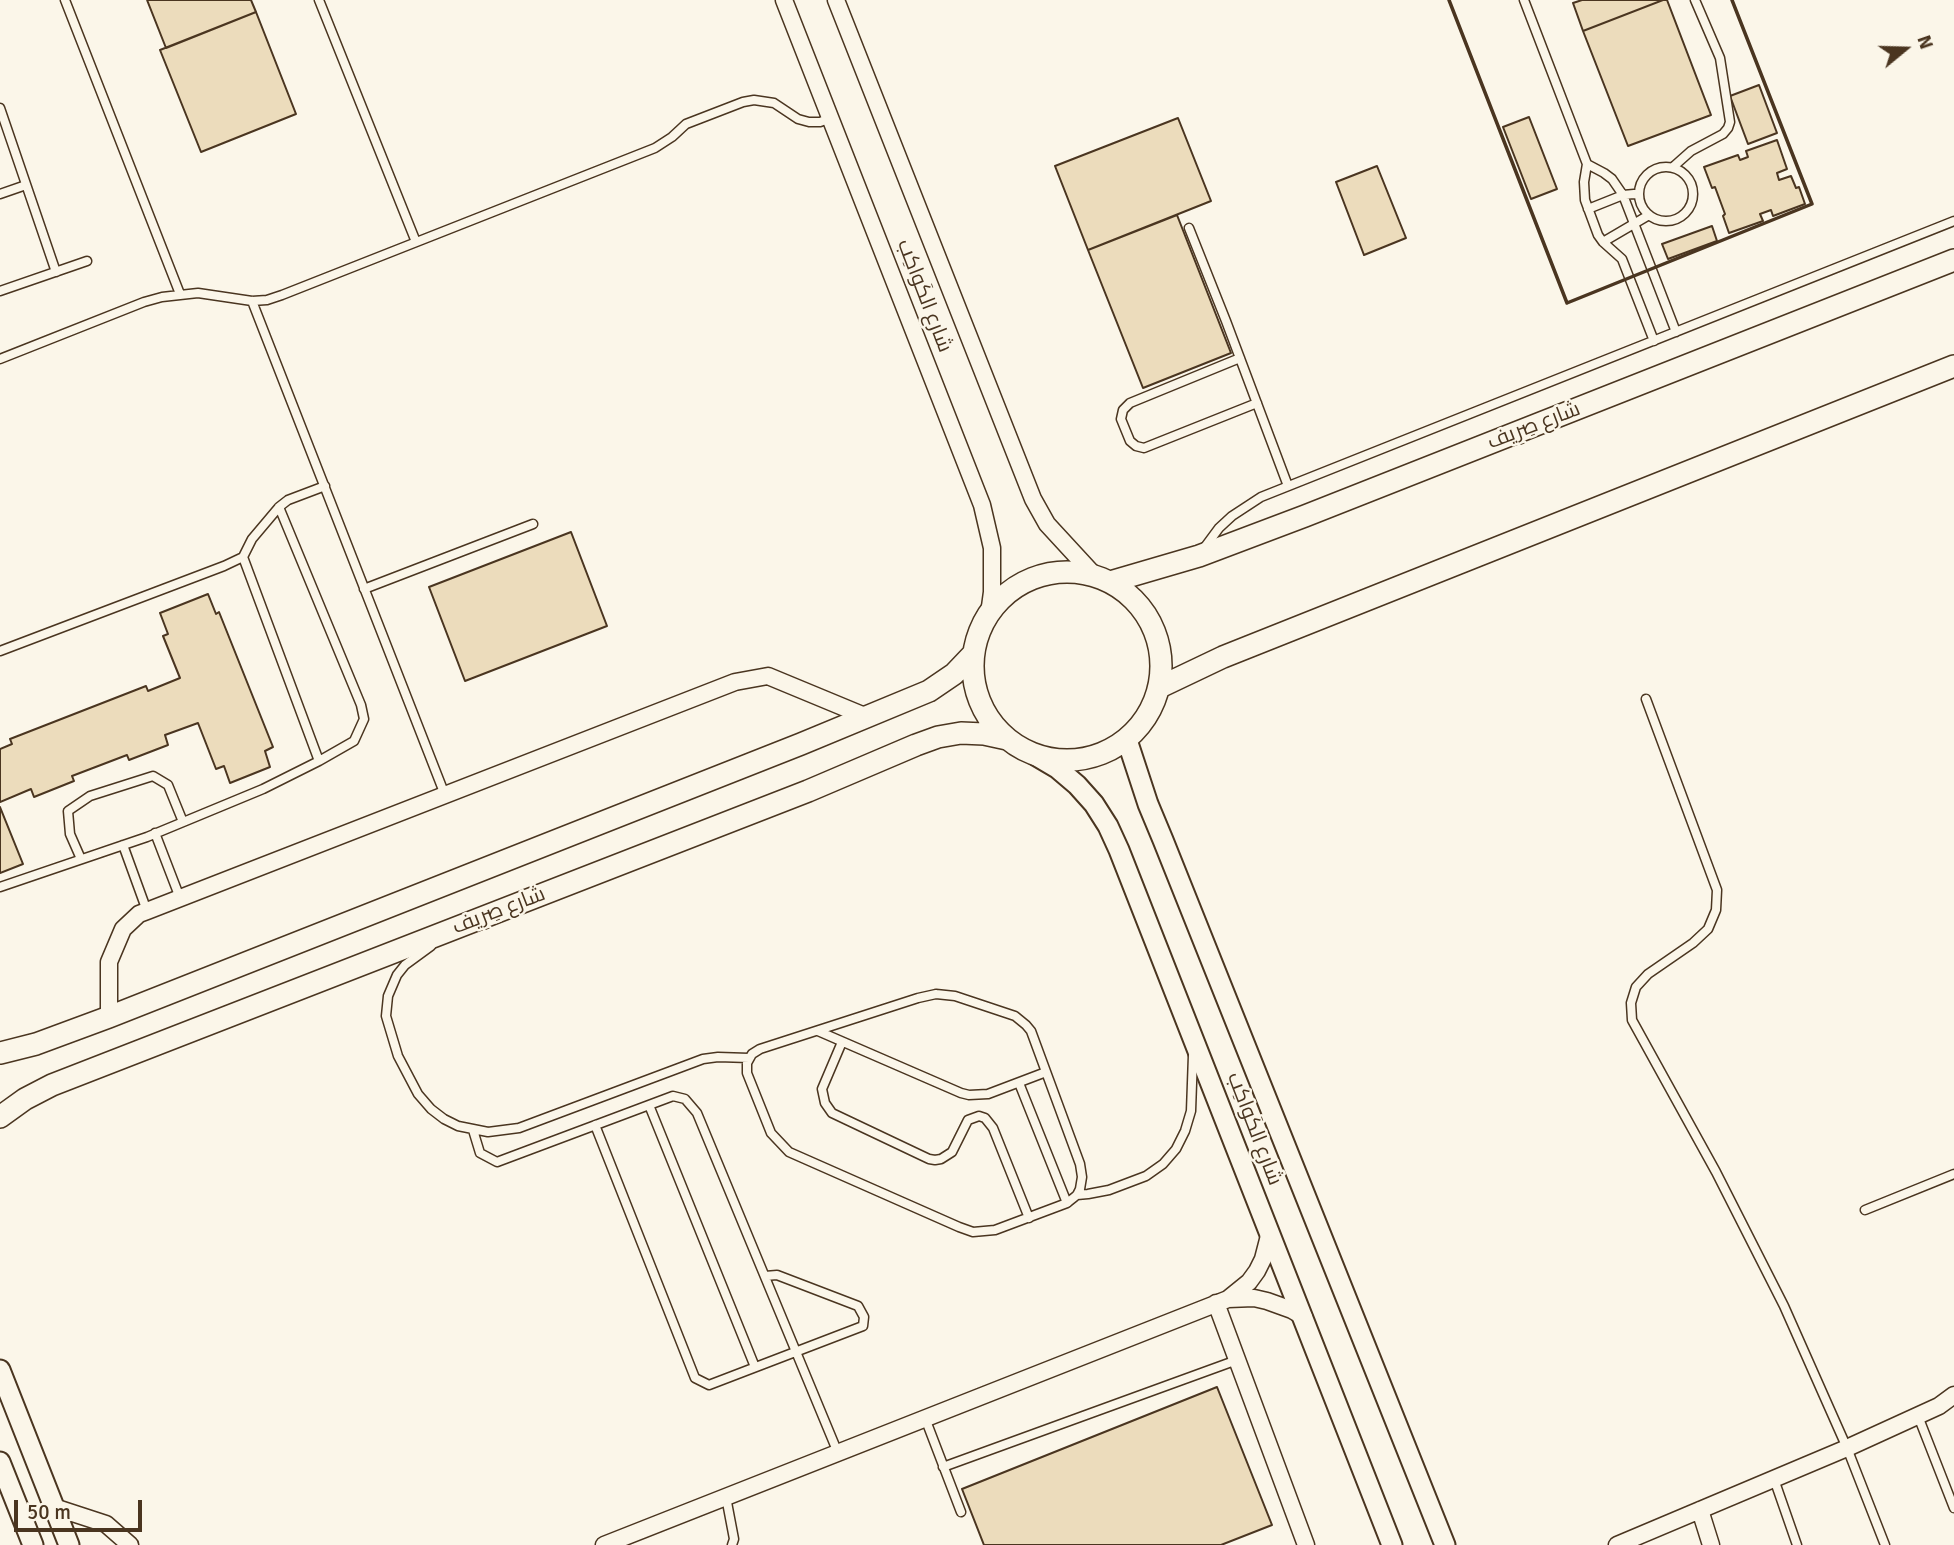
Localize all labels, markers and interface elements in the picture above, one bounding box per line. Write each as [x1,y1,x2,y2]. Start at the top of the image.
north arrow [1870,14,1940,84]
text: N [1911,32,1938,52]
street label: شارع الكَواكِب [891,236,957,356]
street label: شارع صِرِيف [1484,397,1584,455]
street label: شارع صِرِيف [449,882,549,940]
street label: شارع الكَواكِب [1221,1069,1287,1189]
scale bar [18,1486,145,1530]
text: 50 m [27,1499,71,1525]

